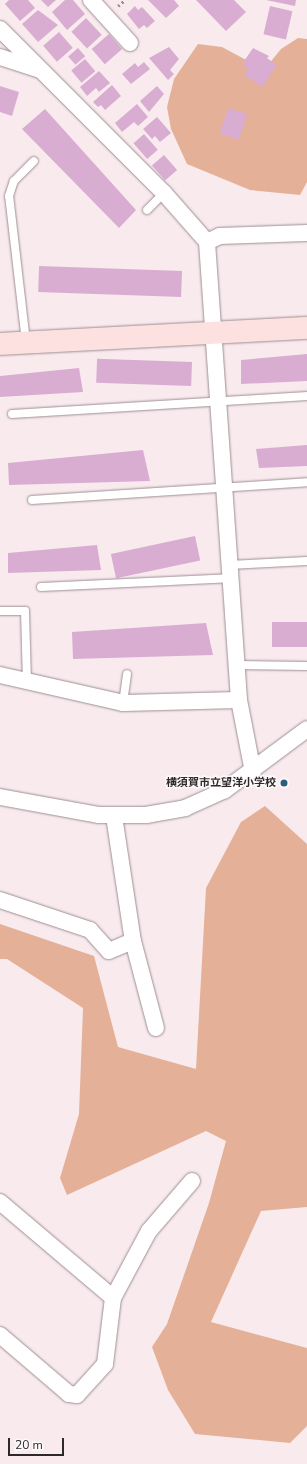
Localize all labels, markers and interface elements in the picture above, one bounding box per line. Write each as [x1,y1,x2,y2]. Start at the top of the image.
place label: 横須賀市立望洋小学校 [166,776,276,790]
marker: 横須賀市立望洋小学校 [279,778,289,788]
scale bar [10,1430,66,1456]
text: 20 m [15,1437,43,1453]

